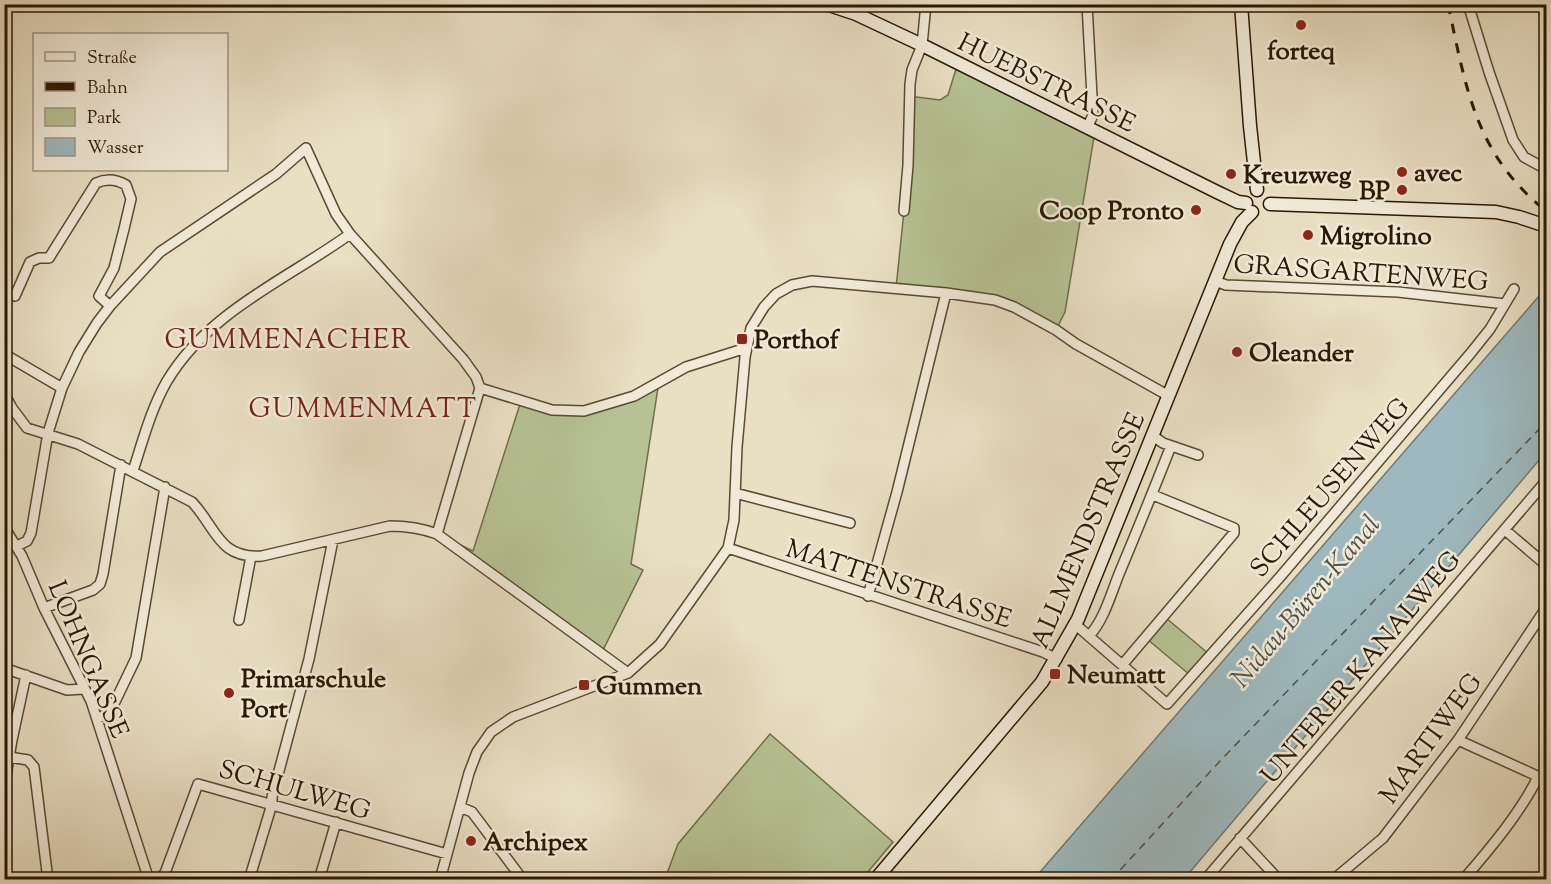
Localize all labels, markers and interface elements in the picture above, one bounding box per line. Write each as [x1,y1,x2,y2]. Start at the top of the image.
marker: forteq [1294,18,1308,32]
street label: HUEBSTRASSE [951,25,1141,143]
legend [33,33,228,171]
place label: forteq [1267,34,1335,71]
text: Straße [87,46,137,72]
text: Bahn [87,76,128,102]
text: Park [87,106,122,132]
text: Wasser [87,136,144,162]
place label: avec [1414,156,1463,193]
place label: Kreuzweg [1243,158,1352,195]
marker: avec [1395,165,1409,179]
marker: Kreuzweg [1224,167,1238,181]
place label: BP [1359,174,1390,211]
marker: BP [1395,183,1409,197]
place label: Coop Pronto [1039,194,1184,231]
marker: Coop Pronto [1189,203,1203,217]
place label: Migrolino [1320,219,1432,256]
marker: Migrolino [1301,228,1315,242]
street label: GRASGARTENWEG [1232,247,1490,302]
district label: GUMMENACHER [164,322,412,361]
place label: Porthof [754,323,841,360]
marker: Porthof [735,332,749,346]
place label: Oleander [1249,336,1354,373]
marker: Oleander [1230,345,1244,359]
district label: GUMMENMATT [249,391,477,430]
street label: SCHLEUSENWEG [1242,391,1419,587]
street label: ALLMENDSTRASSE [1023,407,1156,655]
water label: Nidau-Büren-Kanal [1223,508,1391,697]
street label: MATTENSTRASSE [780,531,1016,639]
street label: UNTERER KANALWEG [1253,544,1471,793]
street label: LOHNGASSE [37,575,137,745]
place label: Neumatt [1067,658,1166,695]
place label: Primarschule Port [241,662,386,729]
street label: MARTIWEG [1372,666,1492,813]
marker: Neumatt [1048,667,1062,681]
place label: Gummen [596,669,703,706]
marker: Gummen [577,678,591,692]
marker: Primarschule Port [222,686,236,700]
street label: SCHULWEG [214,752,375,831]
place label: Archipex [483,825,588,862]
marker: Archipex [464,834,478,848]

